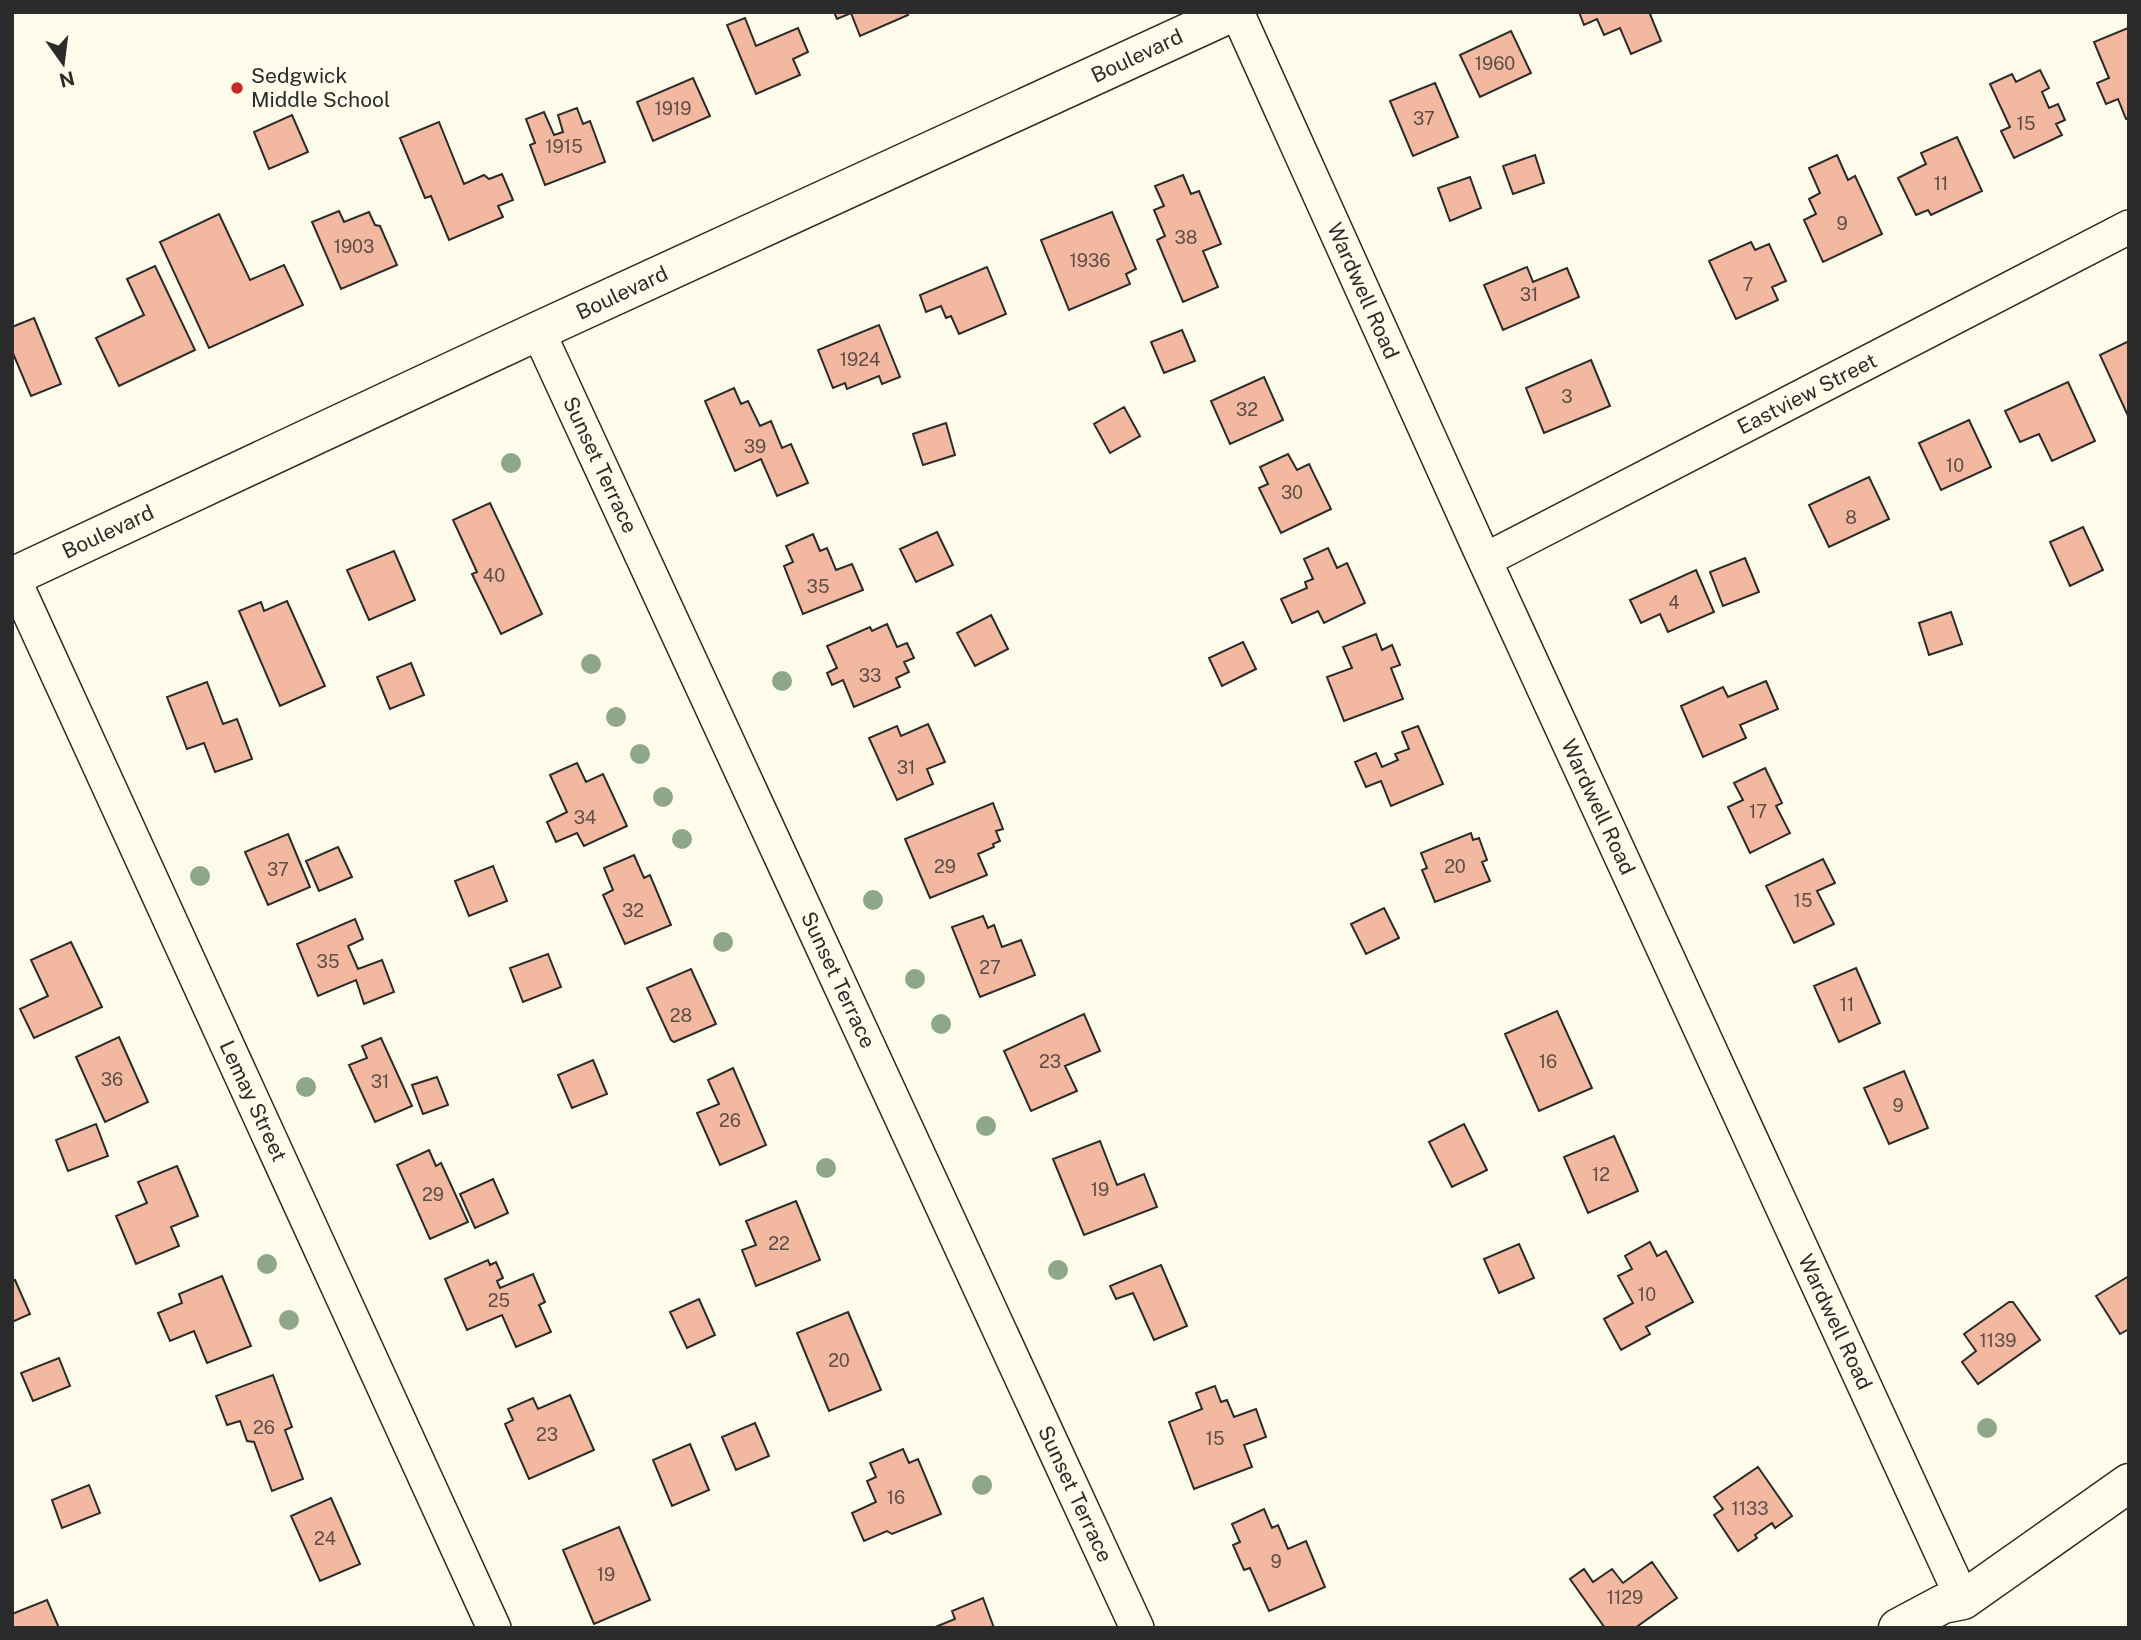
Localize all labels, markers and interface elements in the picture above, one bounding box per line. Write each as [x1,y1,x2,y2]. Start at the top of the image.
street label: Boulevard [1087,23,1187,88]
north arrow [28,28,98,98]
house number: 1960 [1475,53,1515,74]
place label: Sedgwick Middle School [251,63,390,112]
text: N [57,67,77,92]
marker: Sedgwick Middle School [229,80,245,96]
house number: 1919 [654,98,692,119]
house number: 37 [1413,108,1435,129]
house number: 15 [2017,113,2035,134]
house number: 1915 [545,136,583,157]
house number: 11 [1934,173,1948,194]
house number: 9 [1836,213,1848,234]
street label: Wardwell Road [1322,219,1405,363]
house number: 38 [1175,227,1197,248]
house number: 1903 [334,236,374,257]
house number: 1936 [1070,250,1110,271]
street label: Boulevard [572,260,672,325]
house number: 7 [1743,274,1753,295]
house number: 31 [1520,284,1538,305]
street label: Eastview Street [1733,348,1881,439]
house number: 1924 [840,349,880,370]
house number: 3 [1561,386,1573,407]
street label: Sunset Terrace [558,393,643,537]
house number: 32 [1236,399,1258,420]
house number: 39 [744,436,766,457]
house number: 10 [1946,455,1964,476]
house number: 30 [1281,482,1303,503]
street label: Boulevard [58,499,158,564]
house number: 8 [1845,507,1857,528]
house number: 40 [483,565,505,586]
house number: 35 [807,576,829,597]
house number: 4 [1668,592,1680,613]
house number: 33 [859,665,881,686]
street label: Wardwell Road [1556,735,1641,879]
house number: 31 [897,757,915,778]
house number: 17 [1749,801,1767,822]
house number: 34 [574,807,596,828]
house number: 29 [934,856,956,877]
house number: 20 [1444,856,1466,877]
house number: 37 [267,859,289,880]
house number: 15 [1794,890,1812,911]
house number: 32 [622,900,644,921]
street label: Sunset Terrace [796,908,881,1052]
house number: 35 [317,951,339,972]
house number: 27 [979,957,1001,978]
house number: 11 [1840,994,1854,1015]
house number: 28 [670,1005,692,1026]
street label: Lemay Street [215,1036,292,1165]
house number: 23 [1039,1051,1061,1072]
house number: 16 [1539,1051,1557,1072]
house number: 36 [101,1069,123,1090]
house number: 31 [371,1071,389,1092]
house number: 9 [1892,1095,1904,1116]
house number: 26 [719,1110,741,1131]
house number: 12 [1592,1164,1610,1185]
house number: 19 [1091,1179,1109,1200]
house number: 29 [422,1184,444,1205]
house number: 22 [768,1233,790,1254]
street label: Wardwell Road [1793,1250,1878,1394]
house number: 10 [1638,1284,1656,1305]
house number: 25 [488,1290,510,1311]
house number: 1139 [1979,1330,2017,1351]
house number: 20 [828,1350,850,1371]
house number: 26 [253,1417,275,1438]
street label: Sunset Terrace [1033,1422,1118,1566]
house number: 23 [536,1424,558,1445]
house number: 15 [1206,1428,1224,1449]
house number: 16 [887,1487,905,1508]
house number: 1133 [1731,1498,1769,1519]
house number: 24 [314,1528,336,1549]
house number: 9 [1270,1551,1282,1572]
house number: 19 [597,1564,615,1585]
house number: 1129 [1607,1587,1643,1608]

